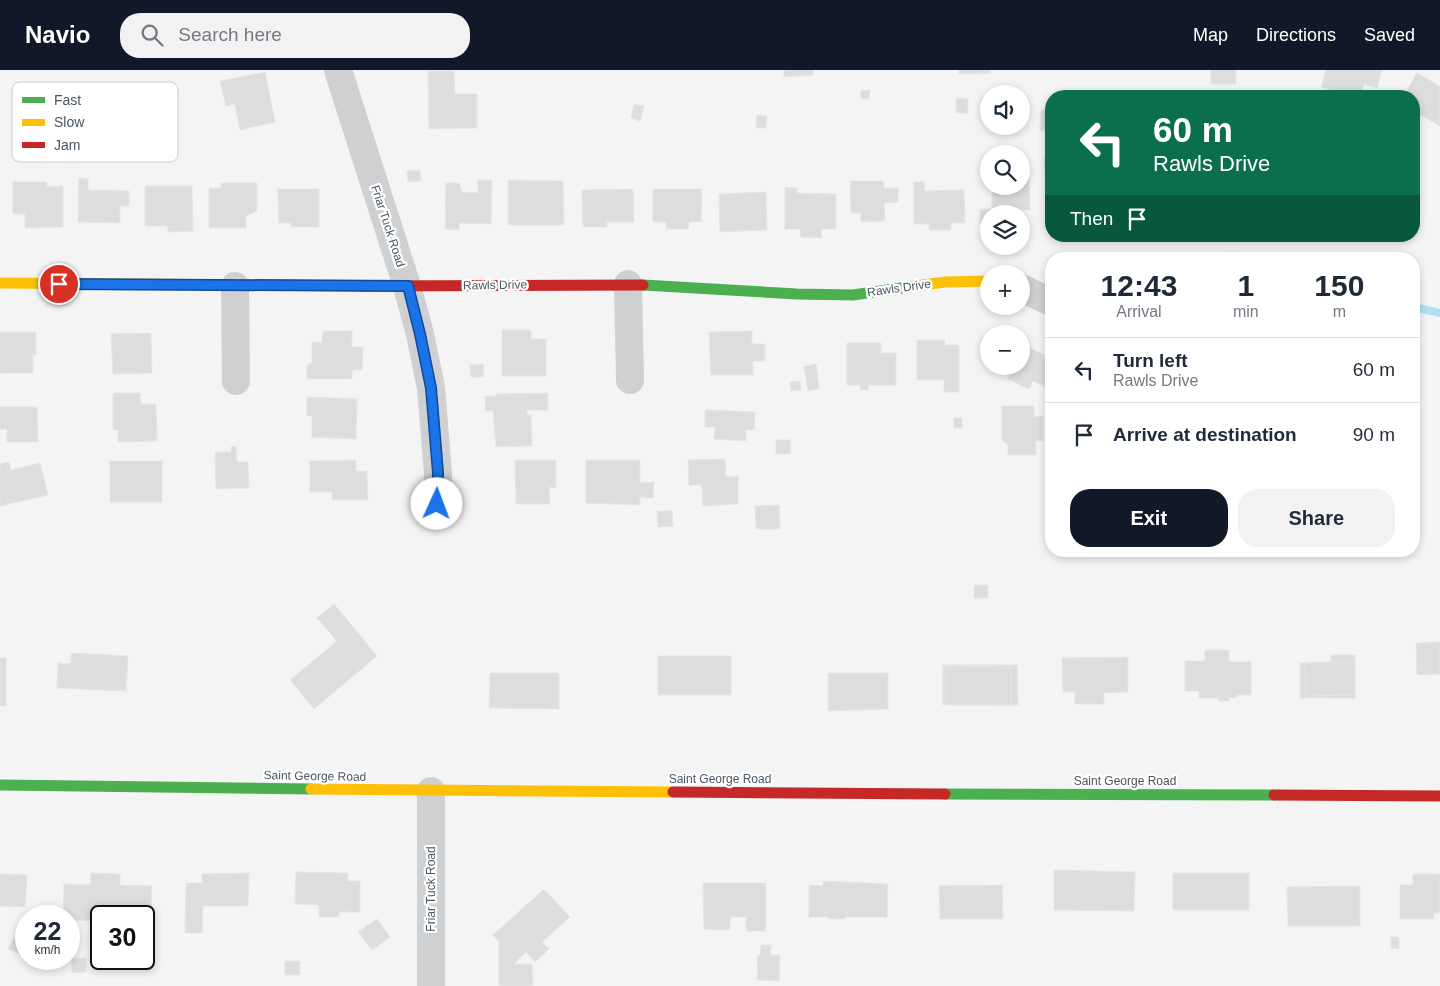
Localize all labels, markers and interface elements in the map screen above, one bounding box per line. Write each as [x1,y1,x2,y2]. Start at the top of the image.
search box [120,13,470,58]
text: Navio [25,21,90,48]
icon: search [138,21,166,49]
text: Search here [178,24,282,45]
text: Map [1193,25,1228,45]
text: Directions [1256,25,1336,45]
text: Saved [1364,25,1415,45]
legend [12,82,178,162]
map controls [980,85,1030,375]
button: sound [980,85,1030,135]
text: Fast [54,92,81,108]
icon: left [1070,110,1135,175]
text: 60 m [1153,110,1233,149]
text: Slow [54,114,85,130]
text: Jam [54,137,80,153]
button: search [980,145,1030,195]
text: Rawls Drive [1153,151,1270,176]
street label: Friar Tuck Road [368,183,408,269]
button: layers [980,205,1030,255]
icon: arrive [1123,205,1151,233]
text: Then [1070,208,1113,229]
pin [38,263,80,305]
button: + [980,265,1030,315]
text: 12:43 [1101,269,1177,302]
text: 1 [1237,269,1254,302]
text: 150 [1314,269,1364,302]
icon: arrive [45,270,73,298]
street label: Rawls Drive [463,277,527,293]
street label: Rawls Drive [866,277,932,299]
text: Arrival [1116,303,1162,320]
text: min [1233,303,1259,320]
text: m [1333,303,1346,320]
button: − [980,325,1030,375]
text: Turn left [1113,350,1188,371]
icon: left [1070,356,1098,384]
text: 60 m [1353,359,1395,380]
text: Rawls Drive [1113,372,1198,389]
icon: arrive [1070,421,1098,449]
text: Arrive at destination [1113,424,1297,445]
text: 90 m [1353,424,1395,445]
position arrow [410,477,462,529]
button: Exit [1070,489,1228,547]
button: Share [1238,489,1395,547]
street label: Saint George Road [264,768,366,784]
street label: Saint George Road [669,772,771,786]
street label: Saint George Road [1074,774,1176,788]
street label: Friar Tuck Road [424,846,438,932]
speed limit sign: 30 [90,905,155,970]
text: 22 [34,917,61,945]
text: km/h [34,943,61,957]

